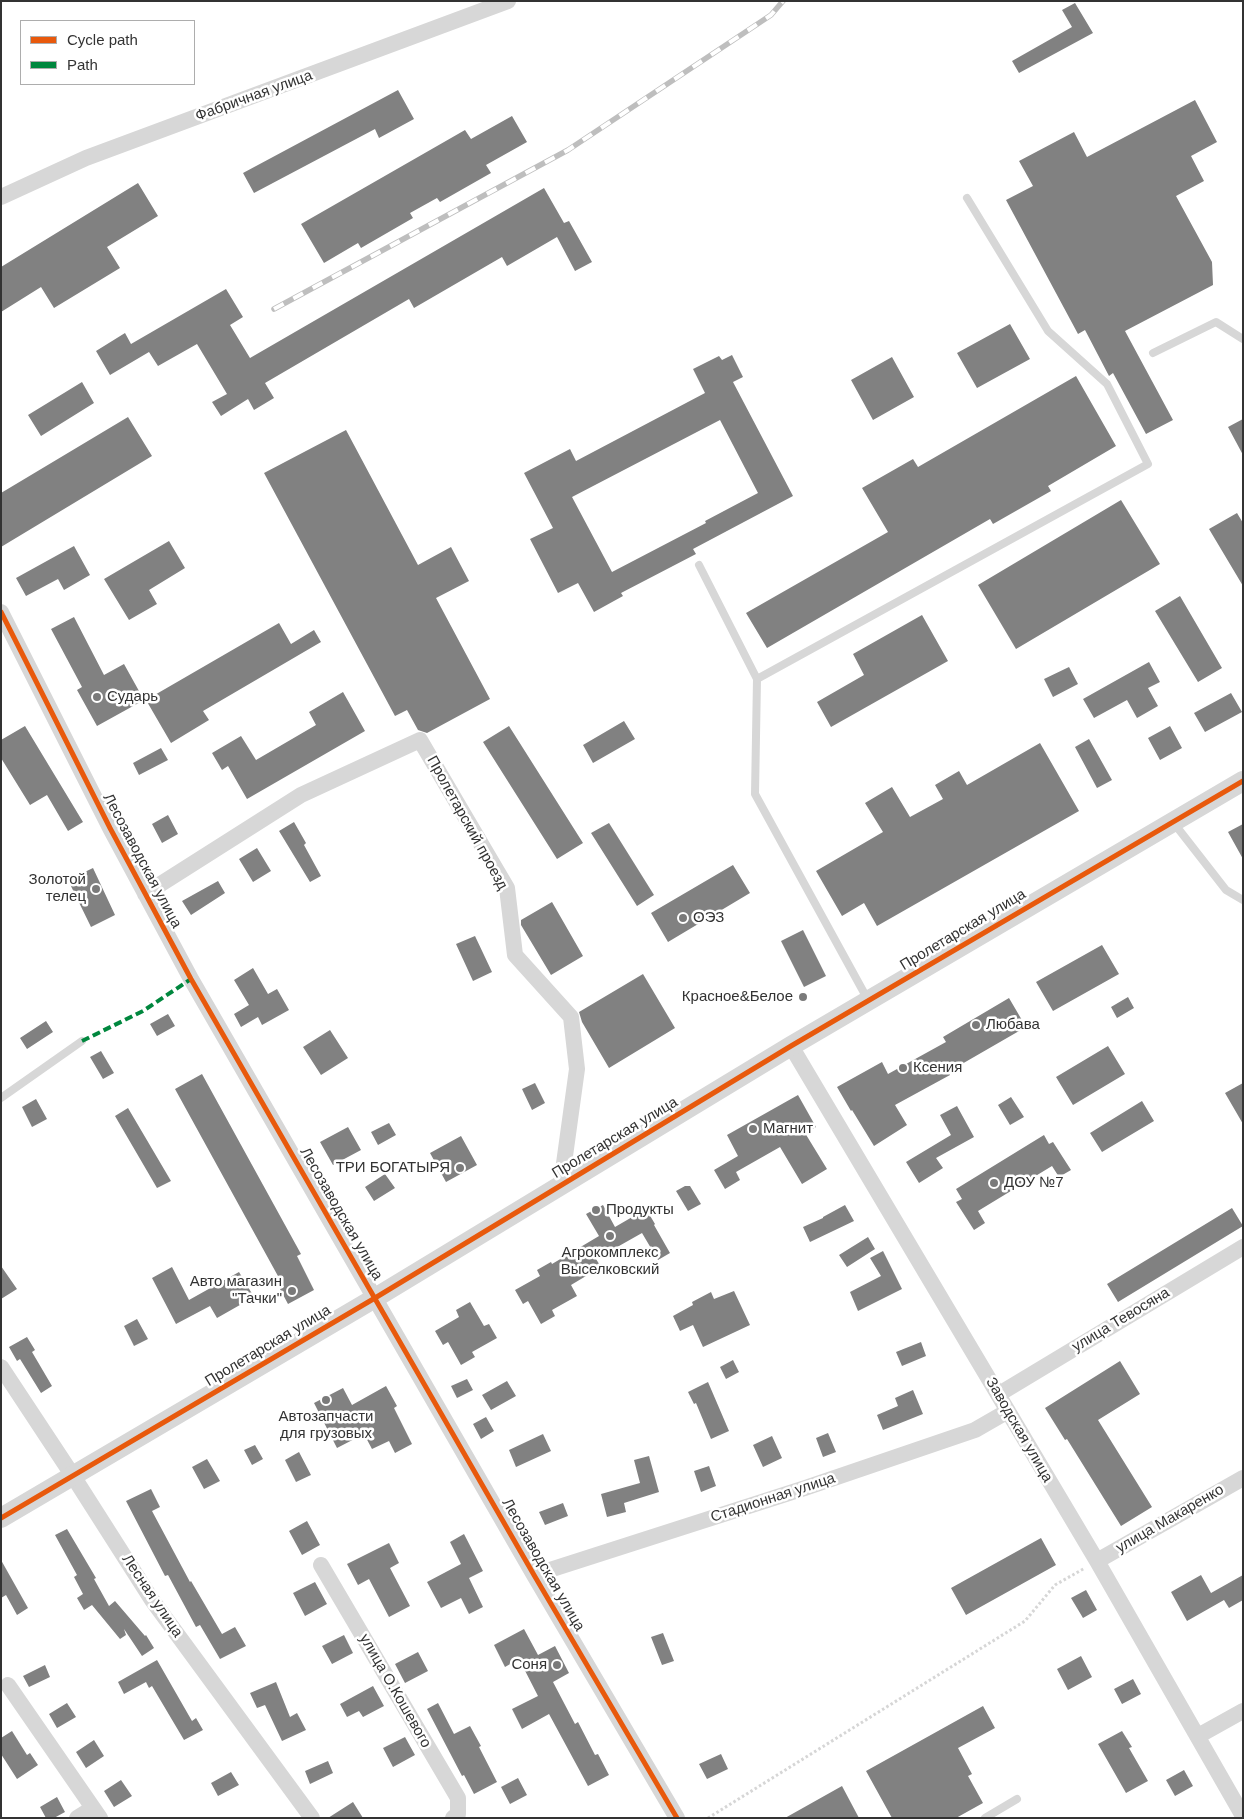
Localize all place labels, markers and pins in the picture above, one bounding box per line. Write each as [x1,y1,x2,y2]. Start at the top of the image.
place label: Сударь [107,688,158,706]
marker: Сударь [91,691,103,703]
place label: Золотой телец [29,871,86,906]
marker: Золотой телец [90,883,102,895]
place label: ОЭЗ [693,909,724,927]
marker: ОЭЗ [677,912,689,924]
place label: Красное&Белое [682,988,793,1006]
marker: Красное&Белое [797,991,809,1003]
place label: Любава [986,1016,1040,1034]
marker: Любава [970,1019,982,1031]
place label: Ксения [913,1059,962,1077]
marker: Ксения [897,1062,909,1074]
place label: Магнит [763,1120,813,1138]
marker: Магнит [747,1123,759,1135]
place label: ТРИ БОГАТЫРЯ [336,1159,450,1177]
marker: ТРИ БОГАТЫРЯ [454,1162,466,1174]
place label: ДОУ №7 [1004,1174,1064,1192]
marker: ДОУ №7 [988,1177,1000,1189]
place label: Продукты [606,1201,674,1219]
marker: Продукты [590,1204,602,1216]
marker: Агрокомплекс Выселковский [604,1230,616,1242]
place label: Агрокомплекс Выселковский [561,1244,659,1279]
place label: Авто магазин "Тачки" [190,1273,282,1308]
marker: Авто магазин "Тачки" [286,1285,298,1297]
marker: Автозапчасти для грузовых [320,1394,332,1406]
place label: Автозапчасти для грузовых [279,1408,373,1443]
place label: Соня [511,1656,547,1674]
marker: Соня [551,1659,563,1671]

